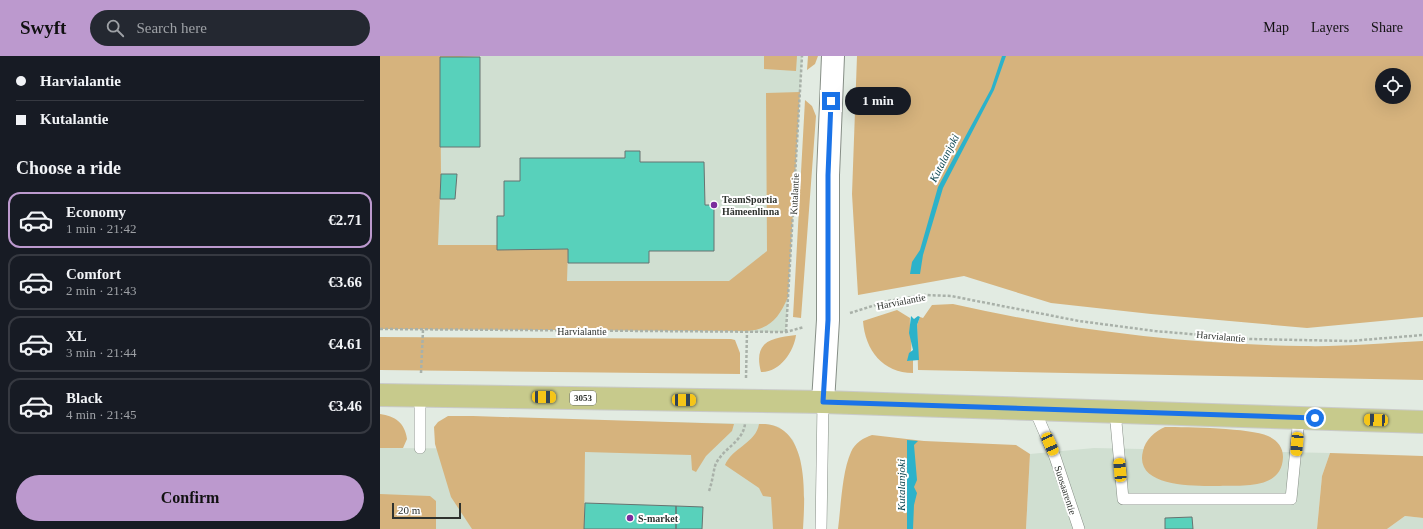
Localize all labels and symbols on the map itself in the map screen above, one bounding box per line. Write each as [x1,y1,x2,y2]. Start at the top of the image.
callout: 1 min [845,87,911,115]
route end [822,92,840,110]
water label: Kutalanjoki [926,132,961,185]
street label: Kutalantie [788,172,801,215]
place label: TeamSportia Hämeenlinna [722,194,779,217]
marker: TeamSportia Hämeenlinna [709,200,719,210]
street label: Harvialantie [876,291,927,312]
street label: Harvialantie [557,326,607,337]
street label: Harvialantie [1196,329,1247,344]
car [532,391,556,403]
road number: 3053 [570,391,596,405]
car [672,394,696,406]
route start [1306,409,1324,427]
car [1364,413,1388,427]
car [1040,431,1060,457]
car [1290,432,1304,456]
car [1113,458,1127,482]
water label: Kutalanjoki [895,459,907,512]
street label: Suosaarentie [1052,464,1079,517]
scale bar [392,501,461,520]
marker: S-market [625,513,635,523]
place label: S-market [638,513,679,524]

